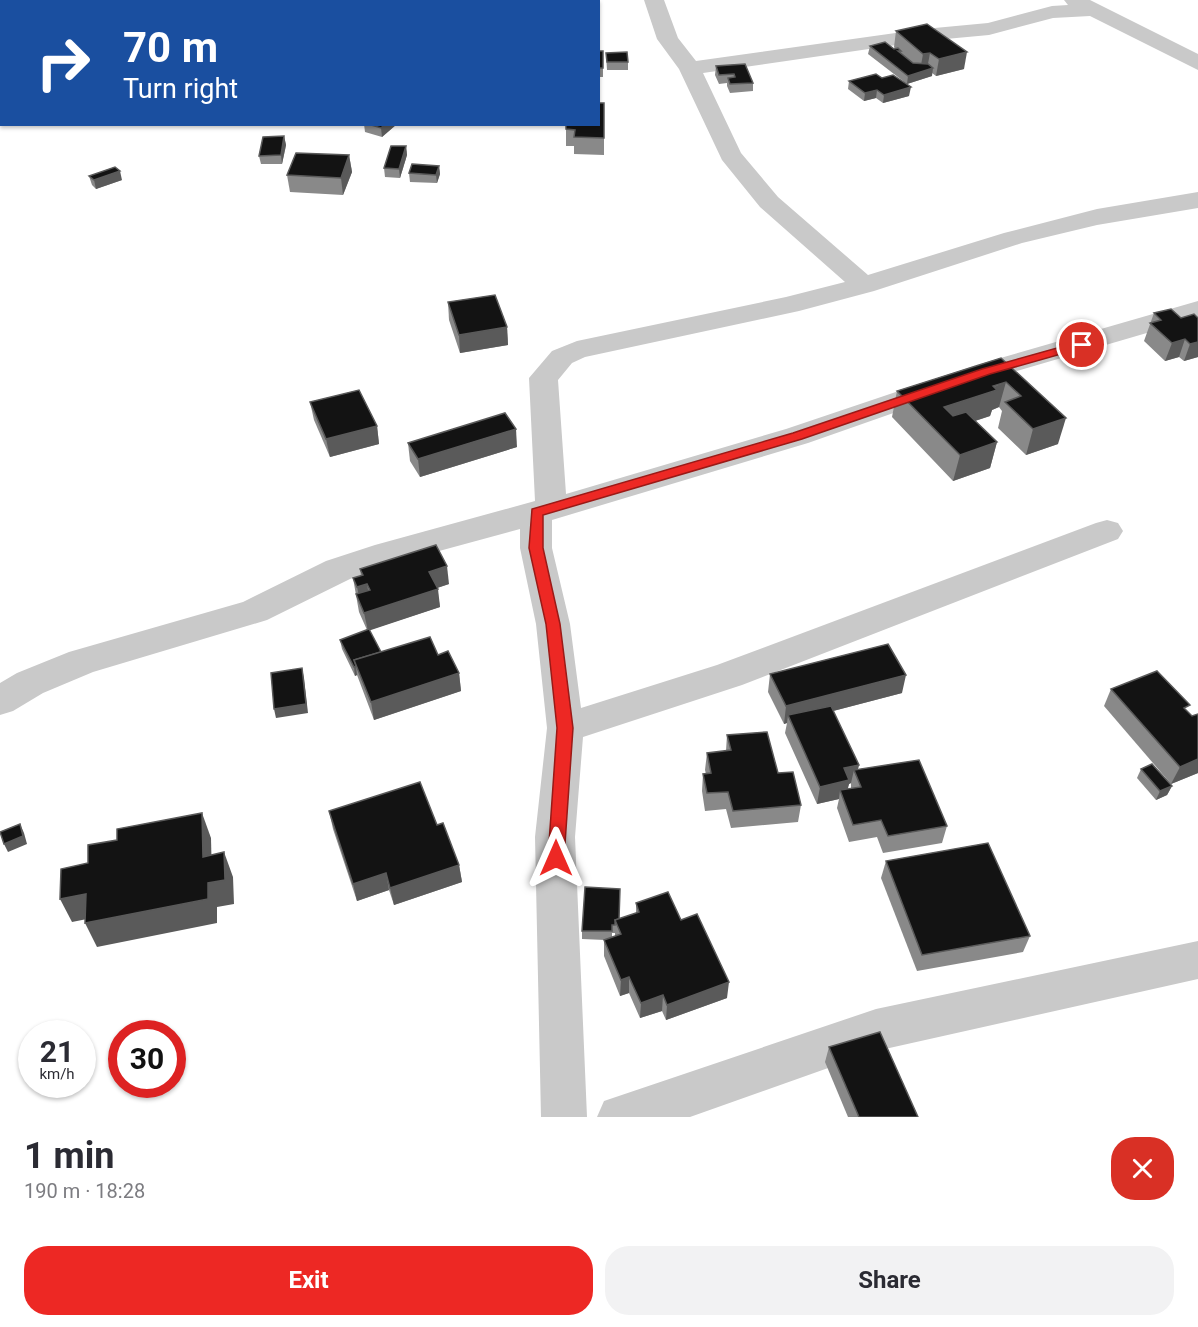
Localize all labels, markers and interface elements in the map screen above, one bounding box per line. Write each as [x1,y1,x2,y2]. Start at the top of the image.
text: 70 m [123,23,218,72]
icon: right [24,24,102,102]
text: Turn right [123,73,238,105]
pin [1056,319,1107,370]
icon: arrive [1065,328,1098,361]
position arrow [524,826,588,890]
speed limit sign: 30 [108,1020,186,1098]
text: 21 [40,1034,74,1069]
text: km/h [39,1065,75,1083]
text: 1 min [24,1135,115,1177]
button: close [1111,1137,1174,1200]
text: 190 m · 18:28 [24,1179,145,1203]
button: Exit [24,1246,593,1315]
button: Share [605,1246,1174,1315]

